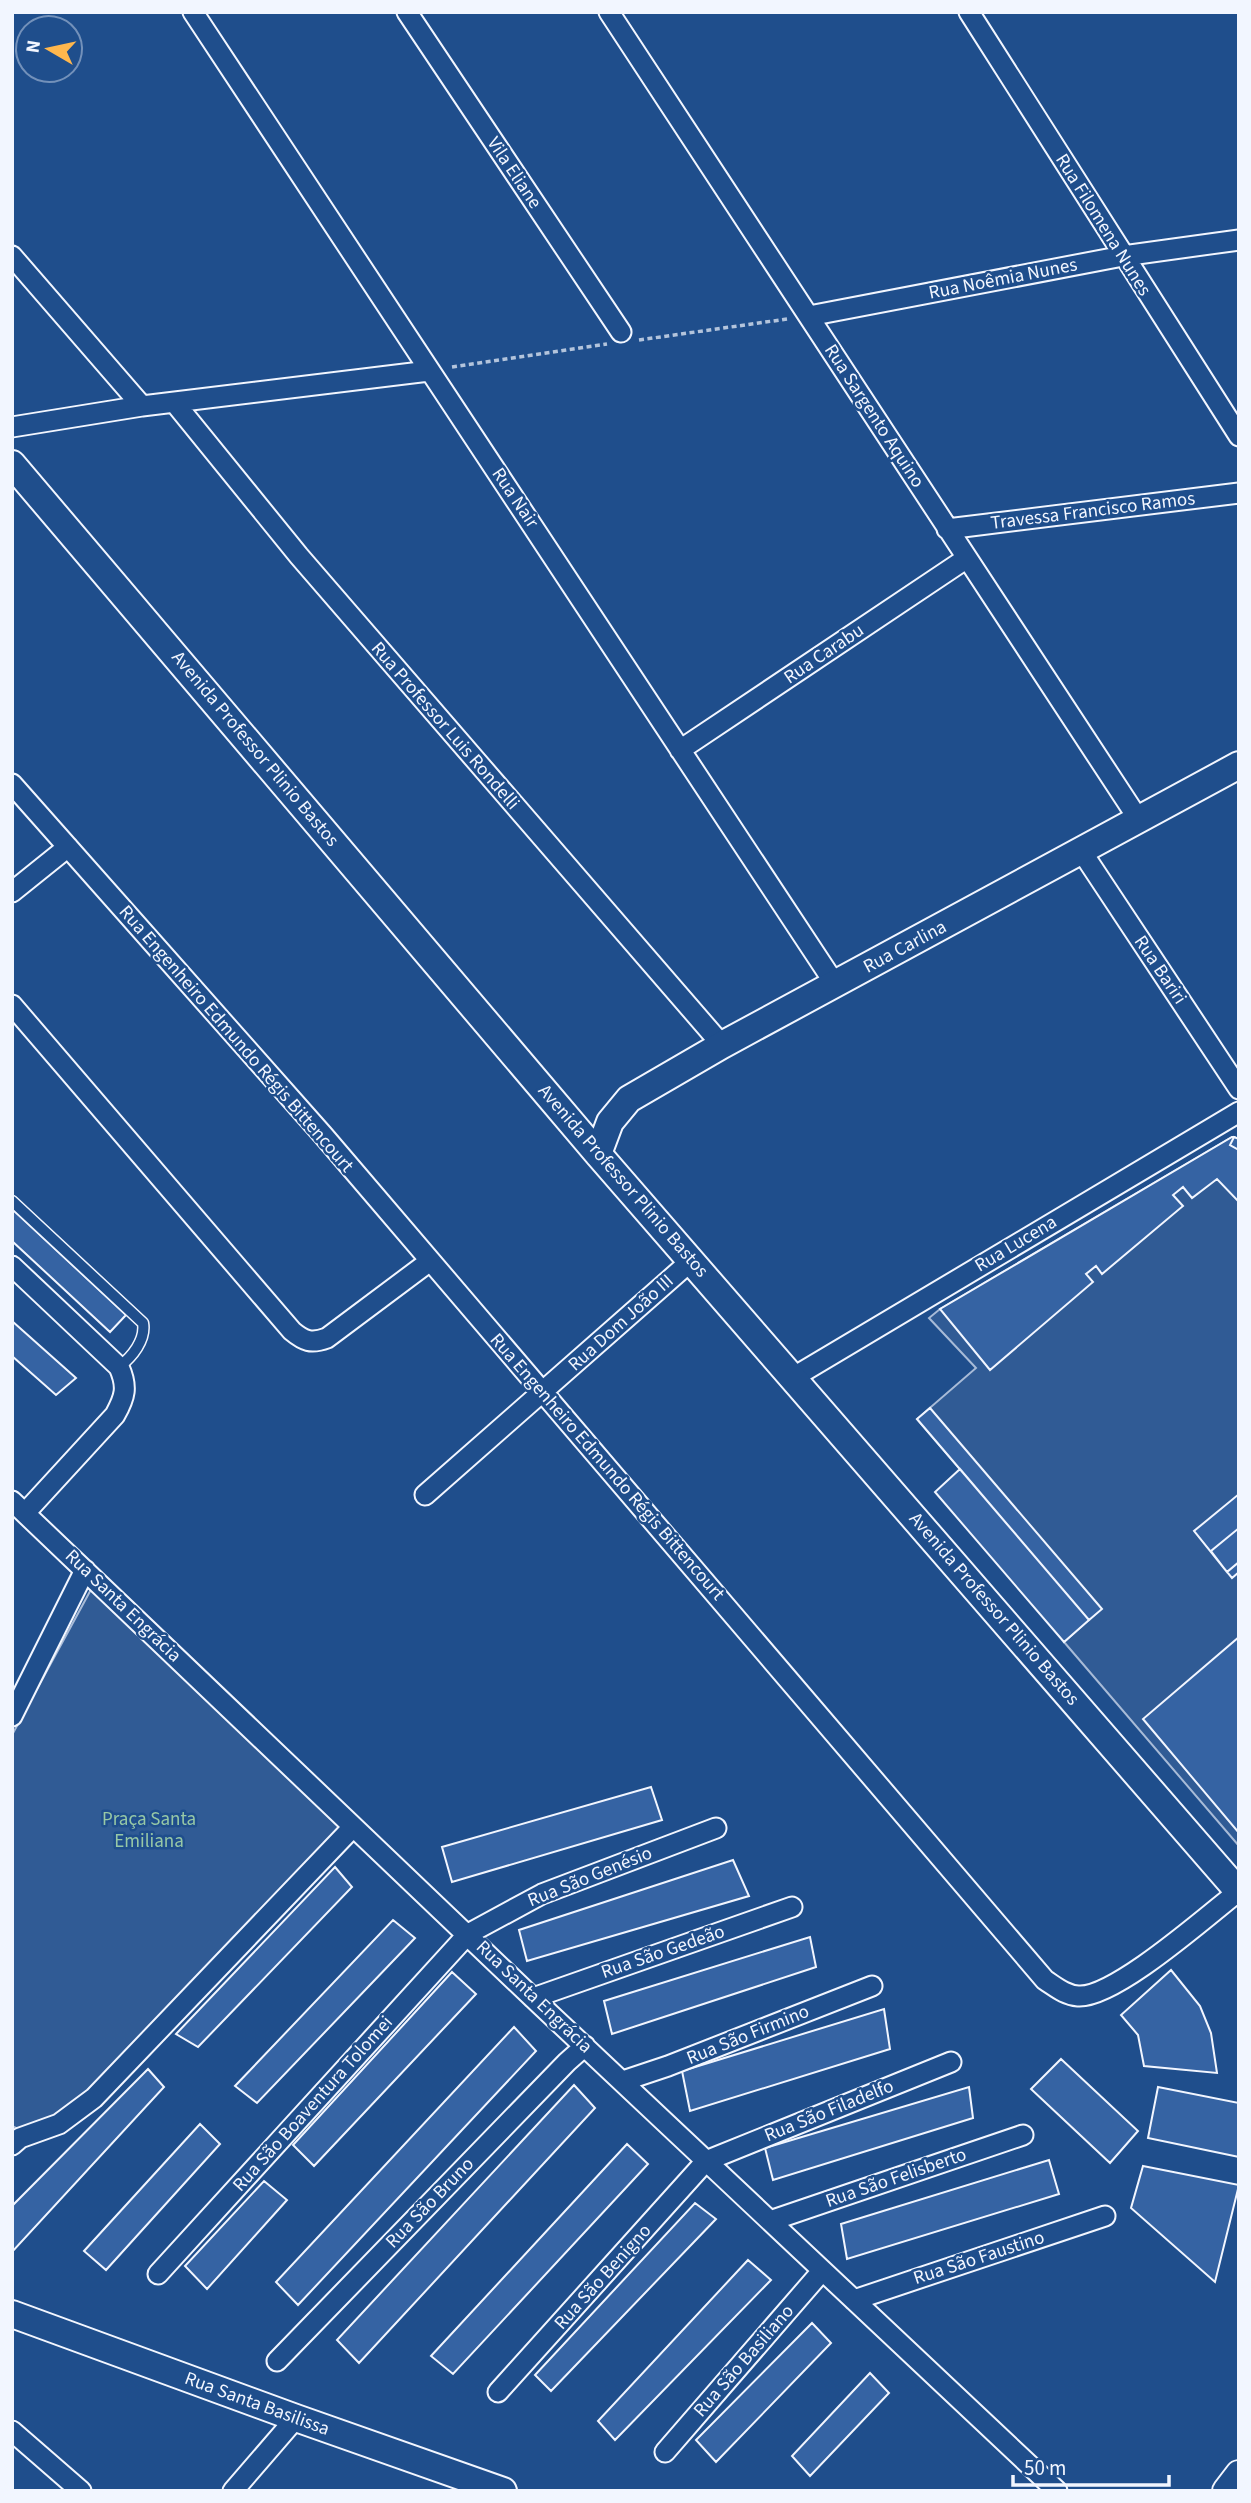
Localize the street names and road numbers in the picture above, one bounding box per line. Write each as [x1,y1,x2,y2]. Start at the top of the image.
street label: Vila Eliane [480,132,548,214]
street label: Rua Filomena Nunes [1048,149,1158,301]
street label: Rua Noêmia Nunes [926,251,1080,307]
street label: Rua Sargento Aquino [817,339,931,493]
street label: Rua Nair [485,462,545,534]
street label: Travessa Francisco Ramos [989,485,1197,537]
street label: Rua Carabu [779,617,869,691]
street label: Rua Professor Luis Rondelli [364,636,526,816]
street label: Avenida Professor Plinio Bastos [165,645,345,853]
street label: Rua Engenheiro Edmundo Régis Bittencourt [112,900,360,1179]
street label: Rua Carlina [858,914,952,980]
street label: Rua Bariri [1127,930,1193,1010]
street label: Avenida Professor Plinio Bastos [531,1078,715,1284]
street label: Rua Lucena [970,1209,1062,1279]
street label: Rua Dom João III [562,1268,680,1378]
street label: Rua Engenheiro Edmundo Régis Bittencourt [483,1328,731,1607]
street label: Avenida Professor Plinio Bastos [902,1506,1086,1712]
street label: Rua Santa Engrácia [59,1543,187,1669]
street label: Rua São Genésio [524,1840,656,1914]
street label: Rua São Gedeão [598,1918,728,1986]
street label: Rua Santa Engrácia [470,1934,598,2060]
street label: Rua São Firmino [683,1998,813,2072]
street label: Rua São Boaventura Tolomei [227,2010,399,2198]
street label: Rua São Filadelfo [760,2073,898,2149]
street label: Rua São Felisberto [822,2141,970,2215]
street label: Rua São Bruno [380,2151,480,2255]
street label: Rua São Benigno [548,2218,658,2336]
street label: Rua São Faustino [910,2224,1048,2292]
street label: Rua São Basiliano [687,2299,801,2423]
street label: Rua Santa Basilissa [181,2365,333,2443]

